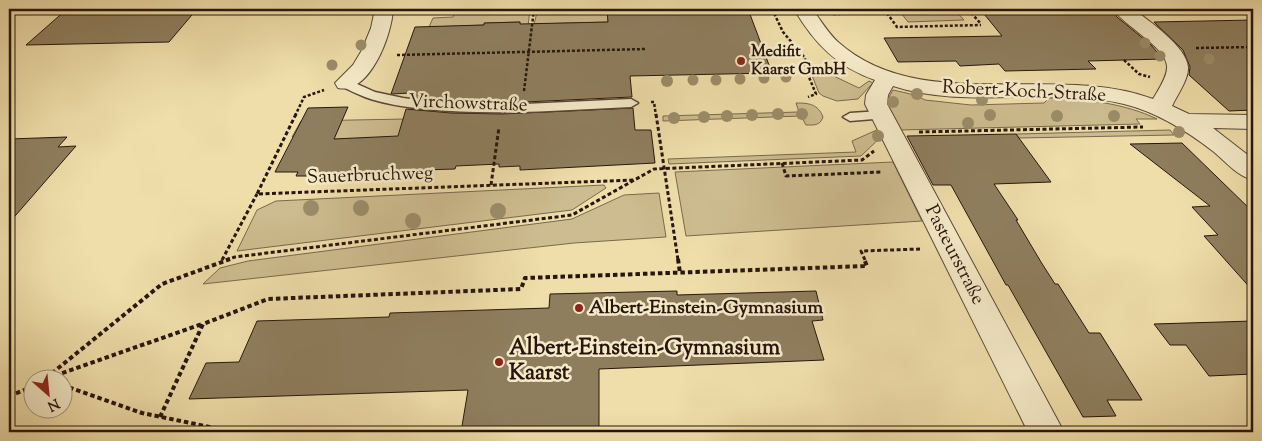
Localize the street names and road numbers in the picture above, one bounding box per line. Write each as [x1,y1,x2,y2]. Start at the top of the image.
street label: Robert-Koch-Straße [941,74,1107,110]
street label: Virchowstraße [408,88,528,120]
street label: Sauerbruchweg [306,160,434,192]
street label: Pasteurstraße [917,200,991,310]

